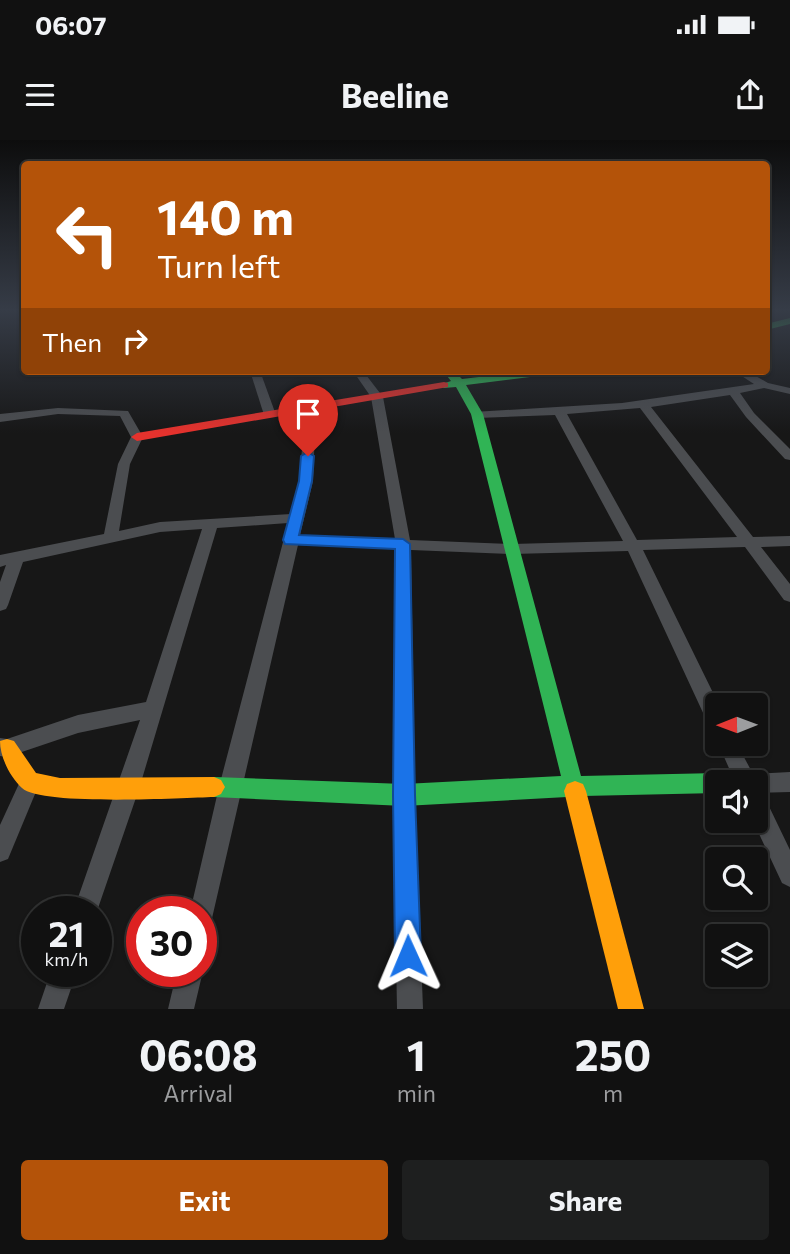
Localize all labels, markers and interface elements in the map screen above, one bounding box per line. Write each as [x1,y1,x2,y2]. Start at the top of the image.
text: 06:07 [35,9,107,40]
text: Beeline [341,75,449,115]
icon: menu [21,76,59,114]
icon: share [731,76,769,114]
text: 140 m [157,185,294,245]
icon: left [42,189,133,280]
text: Turn left [157,245,281,285]
icon: right [116,322,154,360]
text: Then [42,326,102,357]
pin [278,384,338,456]
icon: arrive [289,395,327,433]
north arrow [705,693,768,756]
map controls [705,693,768,987]
button: sound [705,770,768,833]
button: search [705,847,768,910]
speed limit sign: 30 [126,896,217,987]
text: 21 [49,911,84,954]
position arrow [371,919,445,993]
button: layers [705,924,768,987]
text: km/h [45,948,88,970]
text: 06:08 [139,1028,258,1080]
text: 1 [407,1028,426,1080]
text: 250 [575,1028,651,1080]
text: Arrival [164,1079,233,1107]
text: min [397,1079,436,1107]
text: m [603,1079,623,1107]
button: Exit [21,1160,388,1240]
button: Share [402,1160,769,1240]

